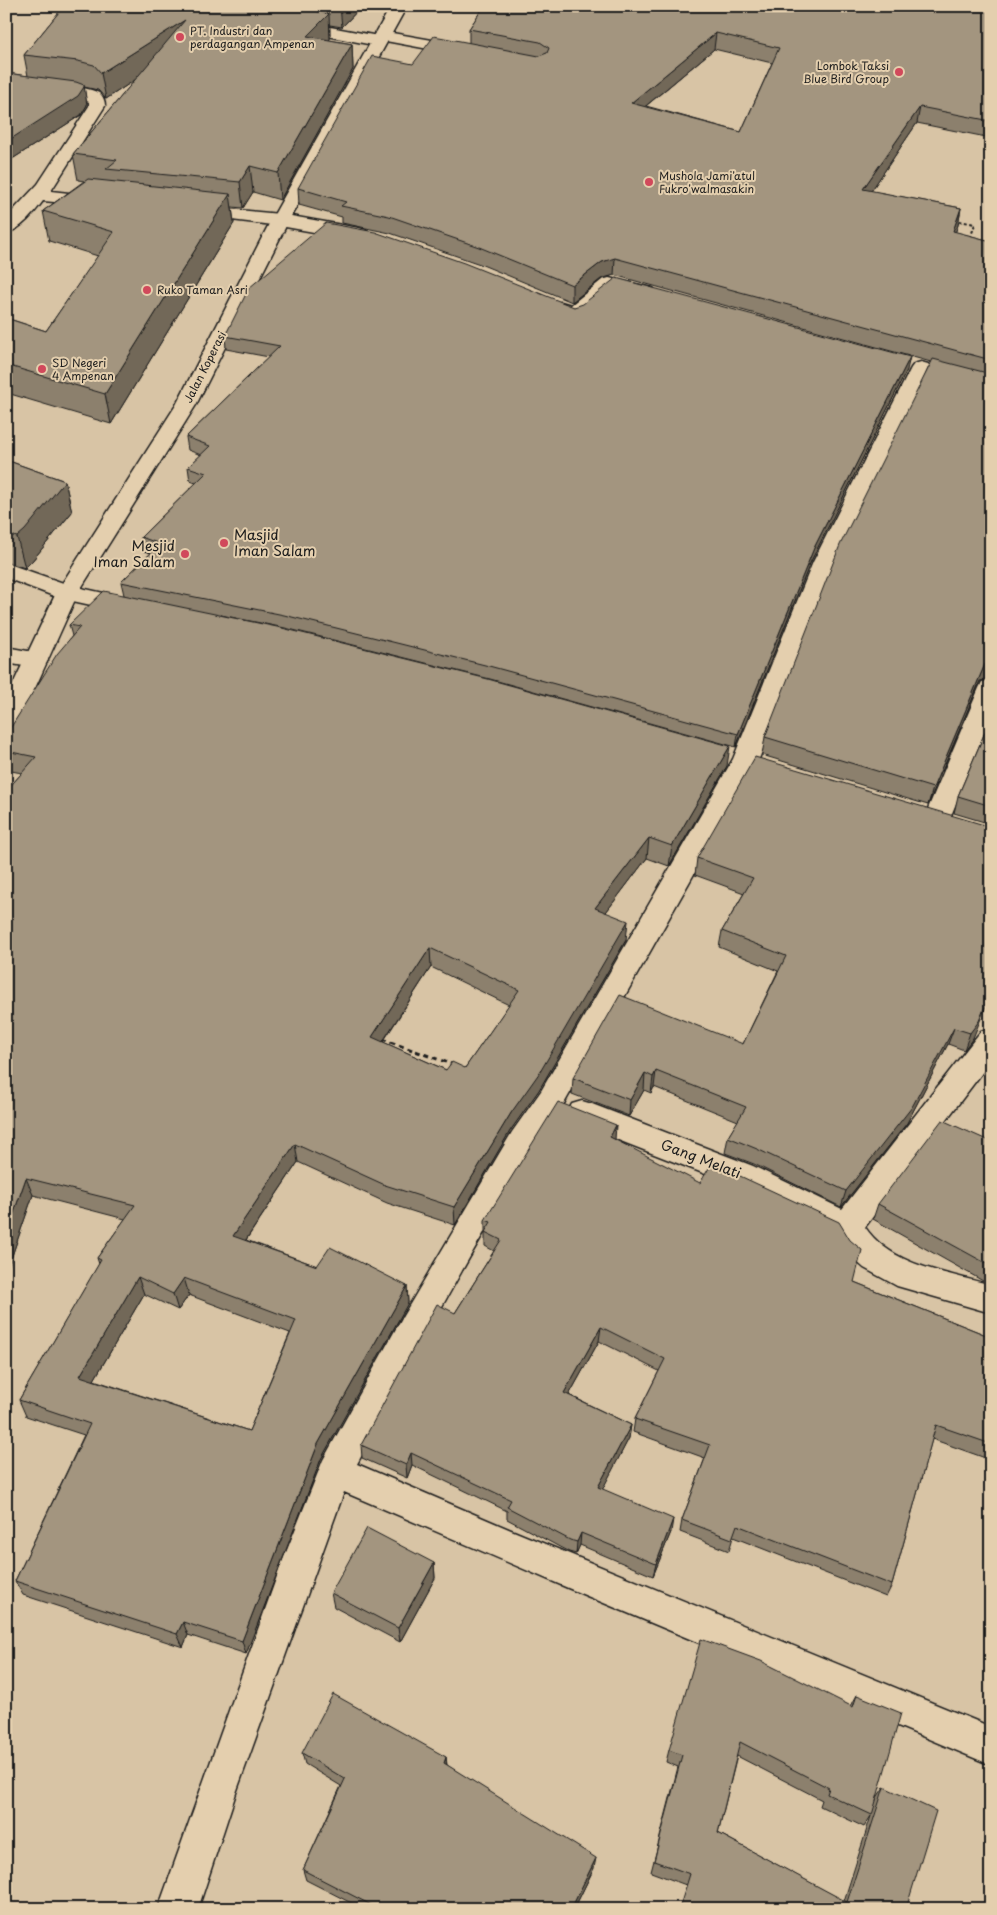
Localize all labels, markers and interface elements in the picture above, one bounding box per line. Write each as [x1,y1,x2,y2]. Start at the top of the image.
place label: PT. Industri dan perdagangan Ampenan [190,22,315,52]
marker: PT. Industri dan perdagangan Ampenan [174,31,186,43]
place label: Lombok Taksi Blue Bird Group [803,57,889,87]
marker: Lombok Taksi Blue Bird Group [893,66,905,78]
place label: Mushola Jami'atul Fukro'walmasakin [659,167,755,197]
marker: Mushola Jami'atul Fukro'walmasakin [643,176,655,188]
place label: Ruko Taman Asri [157,281,248,298]
marker: Ruko Taman Asri [141,284,153,296]
street label: Jalan Koperasi [179,328,230,406]
place label: SD Negeri 4 Ampenan [52,354,114,384]
marker: SD Negeri 4 Ampenan [36,363,48,375]
place label: Masjid Iman Salam [234,524,315,561]
place label: Mesjid Iman Salam [94,535,175,572]
marker: Masjid Iman Salam [218,537,230,549]
marker: Mesjid Iman Salam [179,548,191,560]
street label: Gang Melati [658,1134,744,1183]

